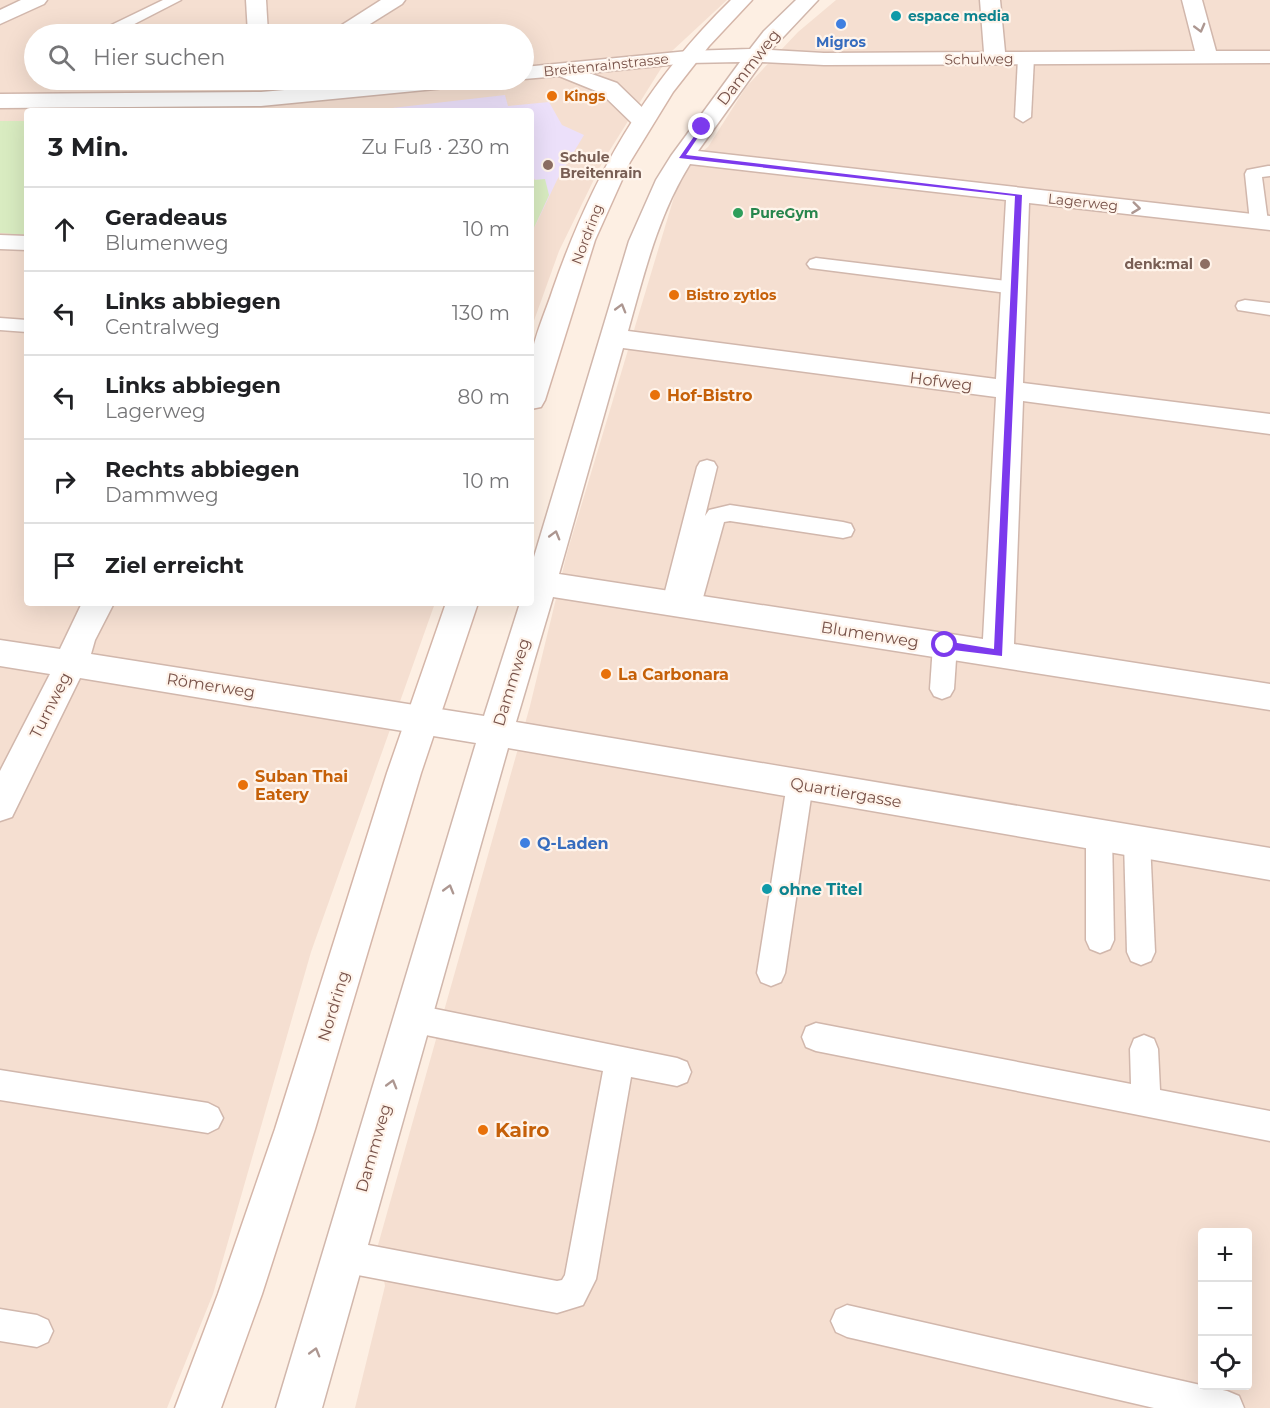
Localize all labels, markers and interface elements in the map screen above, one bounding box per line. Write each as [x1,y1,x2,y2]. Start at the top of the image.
place label: espace media [908,7,1010,25]
marker: espace media [889,9,903,23]
marker: Migros [834,17,848,31]
one-way arrow [1192,23,1205,33]
search box [24,24,534,90]
street label: Dammweg [713,26,784,109]
place label: Migros [816,33,867,51]
icon: search [45,41,78,74]
text: Hier suchen [93,44,225,71]
street label: Breitenrainstrasse [542,49,670,81]
street label: Schulweg [944,49,1014,69]
place label: Kings [564,87,606,105]
marker: Kings [545,89,559,103]
route end [688,113,714,139]
text: 3 Min. [48,131,128,163]
text: Zu Fuß · 230 m [361,135,510,159]
place label: Schule Breitenrain [560,148,642,182]
marker: Schule Breitenrain [541,158,555,172]
street label: Lagerweg [1047,189,1119,215]
street label: Nordring [567,201,607,267]
one-way arrow [1132,201,1141,214]
text: Geradeaus [105,204,227,231]
place label: PureGym [750,204,818,222]
marker: PureGym [731,206,745,220]
icon: ahead [48,213,81,246]
text: 10 m [463,217,510,241]
text: Blumenweg [105,231,229,255]
place label: denk:mal [1124,255,1193,273]
marker: denk:mal [1198,257,1212,271]
place label: Bistro zytlos [686,286,777,304]
text: Links abbiegen [105,288,281,315]
marker: Bistro zytlos [667,288,681,302]
icon: left [48,297,81,330]
text: 130 m [452,301,510,325]
one-way arrow [614,303,626,314]
text: Centralweg [105,315,220,339]
street label: Hofweg [908,368,973,395]
text: Links abbiegen [105,372,281,399]
icon: left [48,381,81,414]
text: 80 m [458,385,510,409]
place label: Hof-Bistro [667,386,752,405]
marker: Hof-Bistro [648,388,662,402]
text: Lagerweg [105,399,206,423]
text: Rechts abbiegen [105,456,300,483]
icon: right [48,465,81,498]
text: 10 m [463,469,510,493]
text: Dammweg [105,483,219,507]
one-way arrow [548,530,560,541]
icon: arrive [48,549,81,582]
text: Ziel erreicht [105,552,244,579]
street label: Blumenweg [820,617,920,652]
route start [931,631,957,657]
street label: Dammweg [489,636,534,728]
place label: La Carbonara [618,665,729,684]
marker: La Carbonara [599,667,613,681]
street label: Turnweg [26,669,75,741]
street label: Römerweg [165,669,257,702]
place label: Suban Thai Eatery [255,767,348,804]
street label: Quartiergasse [789,773,903,812]
marker: Suban Thai Eatery [236,778,250,792]
place label: Q-Laden [537,834,609,853]
marker: Q-Laden [518,836,532,850]
place label: ohne Titel [779,880,863,899]
marker: ohne Titel [760,882,774,896]
one-way arrow [442,884,454,895]
street label: Nordring [314,969,353,1044]
one-way arrow [385,1079,397,1089]
street label: Dammweg [352,1102,395,1194]
place label: Kairo [495,1118,549,1142]
marker: Kairo [476,1123,490,1137]
map controls [1198,1228,1252,1390]
button: + [1198,1228,1252,1282]
button: − [1198,1282,1252,1336]
button: locate [1198,1336,1252,1390]
one-way arrow [308,1347,320,1358]

